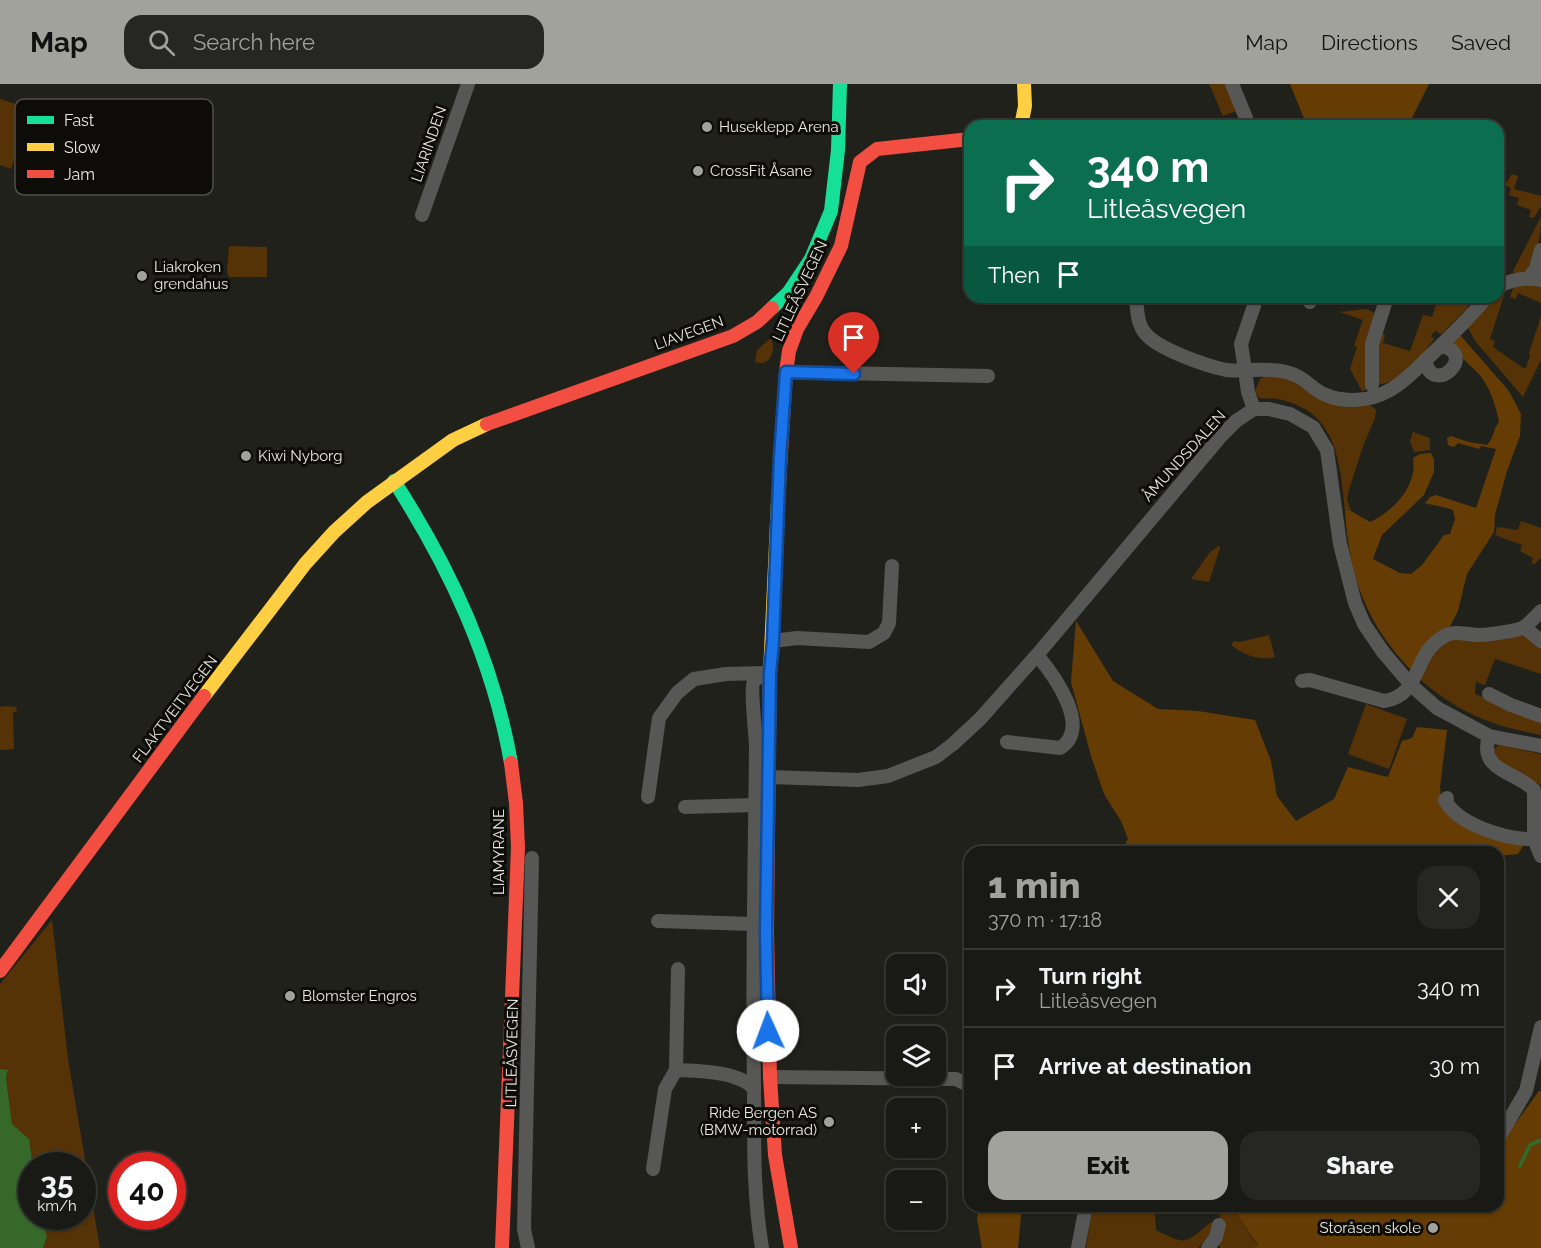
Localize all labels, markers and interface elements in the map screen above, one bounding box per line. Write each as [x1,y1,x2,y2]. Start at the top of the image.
search box [124,15,544,69]
text: Map [30,26,88,59]
icon: search [145,26,178,59]
text: Search here [193,29,315,55]
text: Map [1245,30,1288,55]
text: Directions [1321,30,1418,55]
text: Saved [1451,30,1511,55]
legend [15,99,213,195]
street label: LIARINDEN [408,104,450,184]
text: Fast [64,111,95,130]
place label: Huseklepp Arena [719,118,839,136]
marker: Huseklepp Arena [700,120,714,134]
text: Slow [64,138,100,157]
text: 340 m [1087,143,1209,192]
icon: right [988,144,1066,222]
place label: CrossFit Åsane [710,162,812,180]
marker: CrossFit Åsane [691,164,705,178]
text: Jam [64,165,95,184]
text: Litleåsvegen [1087,193,1246,224]
street label: LITLEÅSVEGEN [769,238,831,344]
place label: Liakroken grendahus [154,258,228,293]
icon: arrive [1052,258,1085,291]
text: Then [988,262,1040,288]
marker: Liakroken grendahus [135,269,149,283]
street label: LIAVEGEN [652,312,726,354]
pin [828,312,879,374]
icon: arrive [837,321,870,354]
street label: ÅMUNDSDALEN [1139,407,1229,505]
place label: Kiwi Nyborg [258,447,342,465]
marker: Kiwi Nyborg [239,449,253,463]
street label: FLAKTVEITVEGEN [129,652,221,766]
street label: LIAMYRANE [490,809,508,895]
text: 1 min [988,864,1080,906]
button: close [1417,866,1480,929]
text: 370 m · 17:18 [988,908,1102,932]
map controls [886,954,946,1230]
button: sound [886,954,946,1014]
text: Turn right [1039,963,1142,989]
icon: right [988,972,1021,1005]
text: 340 m [1417,975,1480,1001]
place label: Blomster Engros [302,987,417,1005]
marker: Blomster Engros [283,989,297,1003]
text: Litleåsvegen [1039,989,1157,1013]
street label: LITLEÅSVEGEN [502,998,522,1108]
position arrow [736,999,800,1063]
button: layers [886,1026,946,1086]
icon: arrive [988,1050,1021,1083]
text: Arrive at destination [1039,1053,1252,1079]
text: 30 m [1429,1053,1480,1079]
button: + [886,1098,946,1158]
place label: Ride Bergen AS (BMW-motorrad) [700,1104,817,1139]
marker: Ride Bergen AS (BMW-motorrad) [822,1115,836,1129]
button: Exit [988,1131,1228,1200]
button: Share [1240,1131,1480,1200]
speed limit sign: 40 [108,1152,186,1230]
text: 35 [40,1166,74,1201]
button: − [886,1170,946,1230]
text: km/h [37,1197,77,1215]
place label: Storåsen skole [1320,1219,1421,1237]
marker: Storåsen skole [1426,1221,1440,1235]

